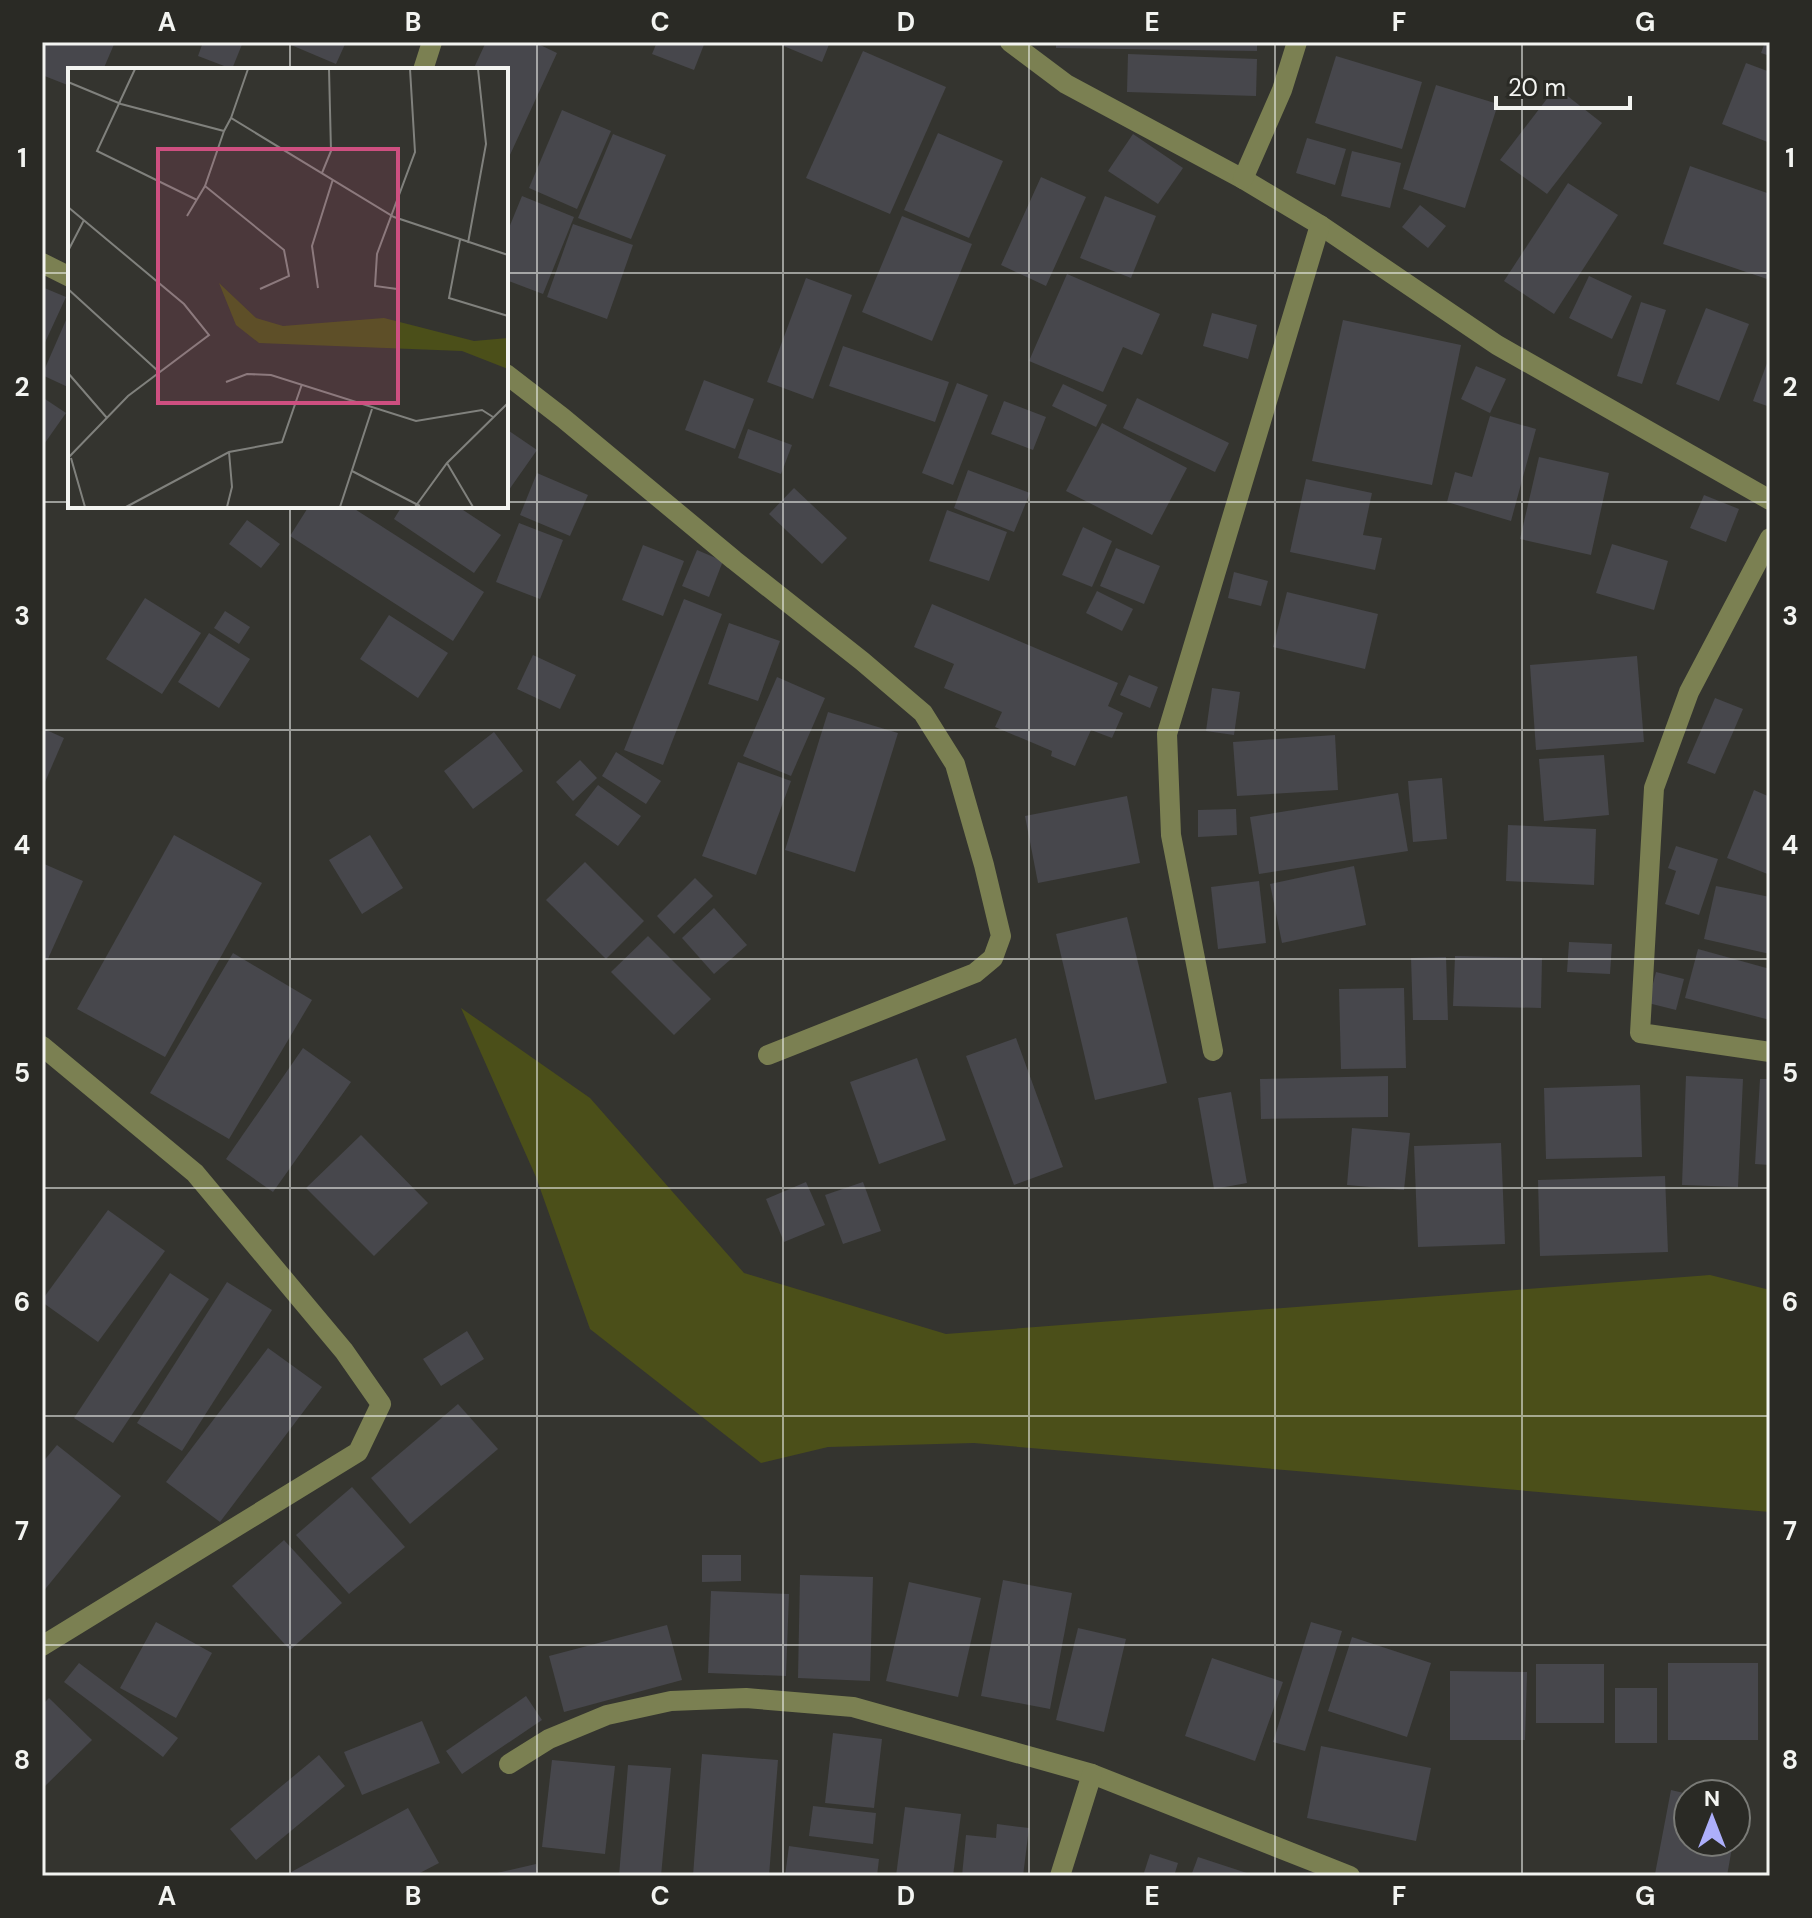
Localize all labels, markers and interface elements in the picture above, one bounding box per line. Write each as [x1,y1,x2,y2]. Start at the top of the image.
text: A [158,5,176,39]
text: B [405,5,421,39]
text: C [650,5,670,39]
text: D [897,5,915,39]
text: E [1144,5,1160,39]
text: F [1392,5,1406,39]
text: G [1635,5,1655,39]
scale bar [1496,60,1630,110]
inset map [68,68,508,508]
text: 20 m [1508,72,1566,103]
text: 1 [17,141,27,175]
text: 1 [1785,141,1795,175]
text: 2 [14,370,30,404]
text: 2 [1782,370,1798,404]
text: 3 [14,599,30,633]
text: 3 [1782,599,1798,633]
text: 4 [14,828,30,862]
text: 4 [1782,828,1798,862]
text: 5 [14,1056,30,1090]
text: 5 [1782,1056,1798,1090]
text: 6 [14,1285,30,1319]
text: 6 [1782,1285,1798,1319]
text: 7 [15,1514,29,1548]
text: 7 [1783,1514,1797,1548]
text: 8 [14,1743,30,1777]
text: 8 [1782,1743,1798,1777]
north arrow [1672,1778,1752,1858]
text: N [1704,1784,1720,1813]
text: A [158,1879,176,1913]
text: B [405,1879,421,1913]
text: C [650,1879,670,1913]
text: D [897,1879,915,1913]
text: E [1144,1879,1160,1913]
text: F [1392,1879,1406,1913]
text: G [1635,1879,1655,1913]

